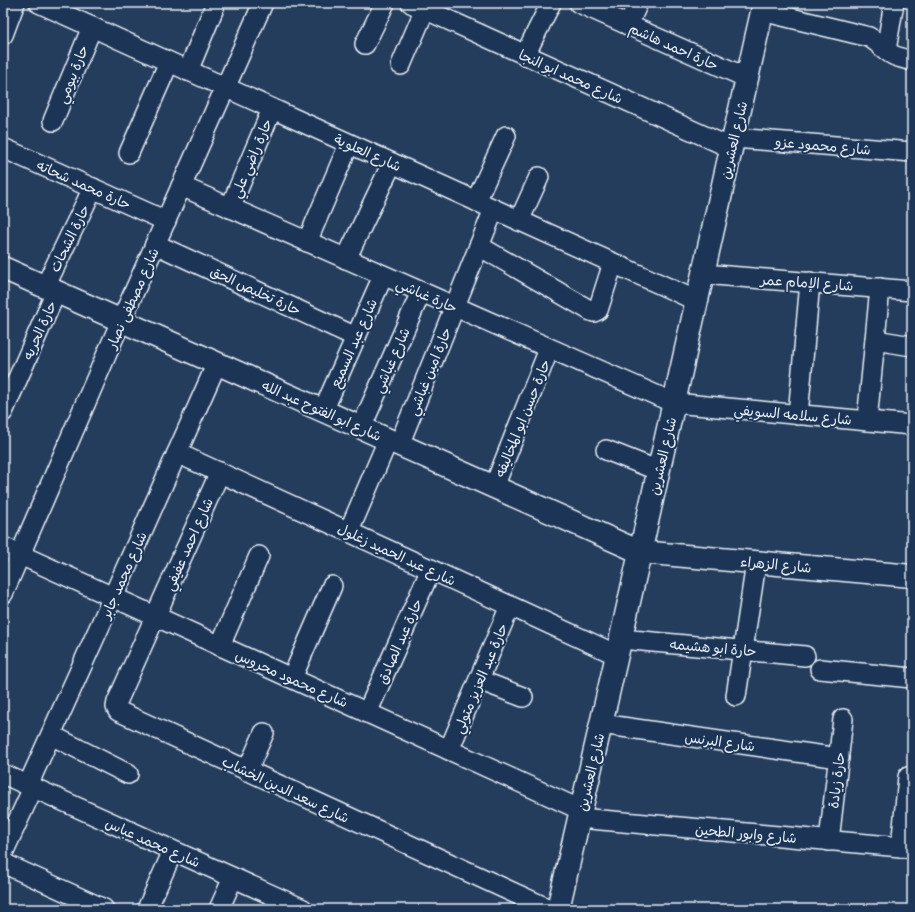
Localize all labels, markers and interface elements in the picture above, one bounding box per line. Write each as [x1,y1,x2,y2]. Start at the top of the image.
street label: حارة احمد هاشم [626,18,722,76]
street label: حارة بيومي [52,42,96,108]
street label: شارع محمد ابو النجا [516,45,626,108]
street label: شارع العشرين [715,99,752,181]
street label: حارة راضي علي [226,115,280,202]
street label: شارع العلوية [331,129,405,176]
street label: شارع محمود عزو [773,131,872,160]
street label: حارة محمد شحاته [34,155,134,213]
street label: حارة الشحات [44,201,94,275]
street label: شارع مصطفى نصار [101,245,164,353]
street label: حارة تخليص الحق [208,261,304,319]
street label: شارع الإمام عمر [759,269,854,297]
street label: حارة غباشي [392,273,461,321]
street label: شارع عبد السميع [325,295,383,391]
street label: حارة الحريه [17,297,61,363]
street label: شارع غباشي [368,324,417,397]
street label: حارة امين غباشي [403,324,459,419]
street label: حارة حسن ابو المخاليفه [490,356,554,480]
street label: شارع ابو الفتوح عبد الله [259,375,385,446]
street label: شارع سلامه السويفي [733,399,853,433]
street label: شارع العشرين [644,415,681,497]
street label: شارع احمد عفيفي [159,495,221,595]
street label: شارع عبد الحميد زغلول [334,518,459,591]
street label: شارع محمد جابر [95,528,152,623]
street label: شارع الزهراء [740,551,812,578]
street label: حارة عبد الصادق [372,595,426,687]
street label: حارة عبد العزيز متولي [448,620,515,738]
street label: حارة ابو هشيمه [669,634,757,660]
street label: شارع محمود محروس [232,645,351,712]
street label: شارع البرنس [683,727,756,756]
street label: شارع العشرين [572,731,609,813]
street label: شارع سعد الدين الخشاب [219,751,353,828]
street label: حارة زيادة [823,751,849,809]
street label: شارع محمد عباس [102,813,203,872]
street label: شارع وابور الطحين [694,819,798,848]

